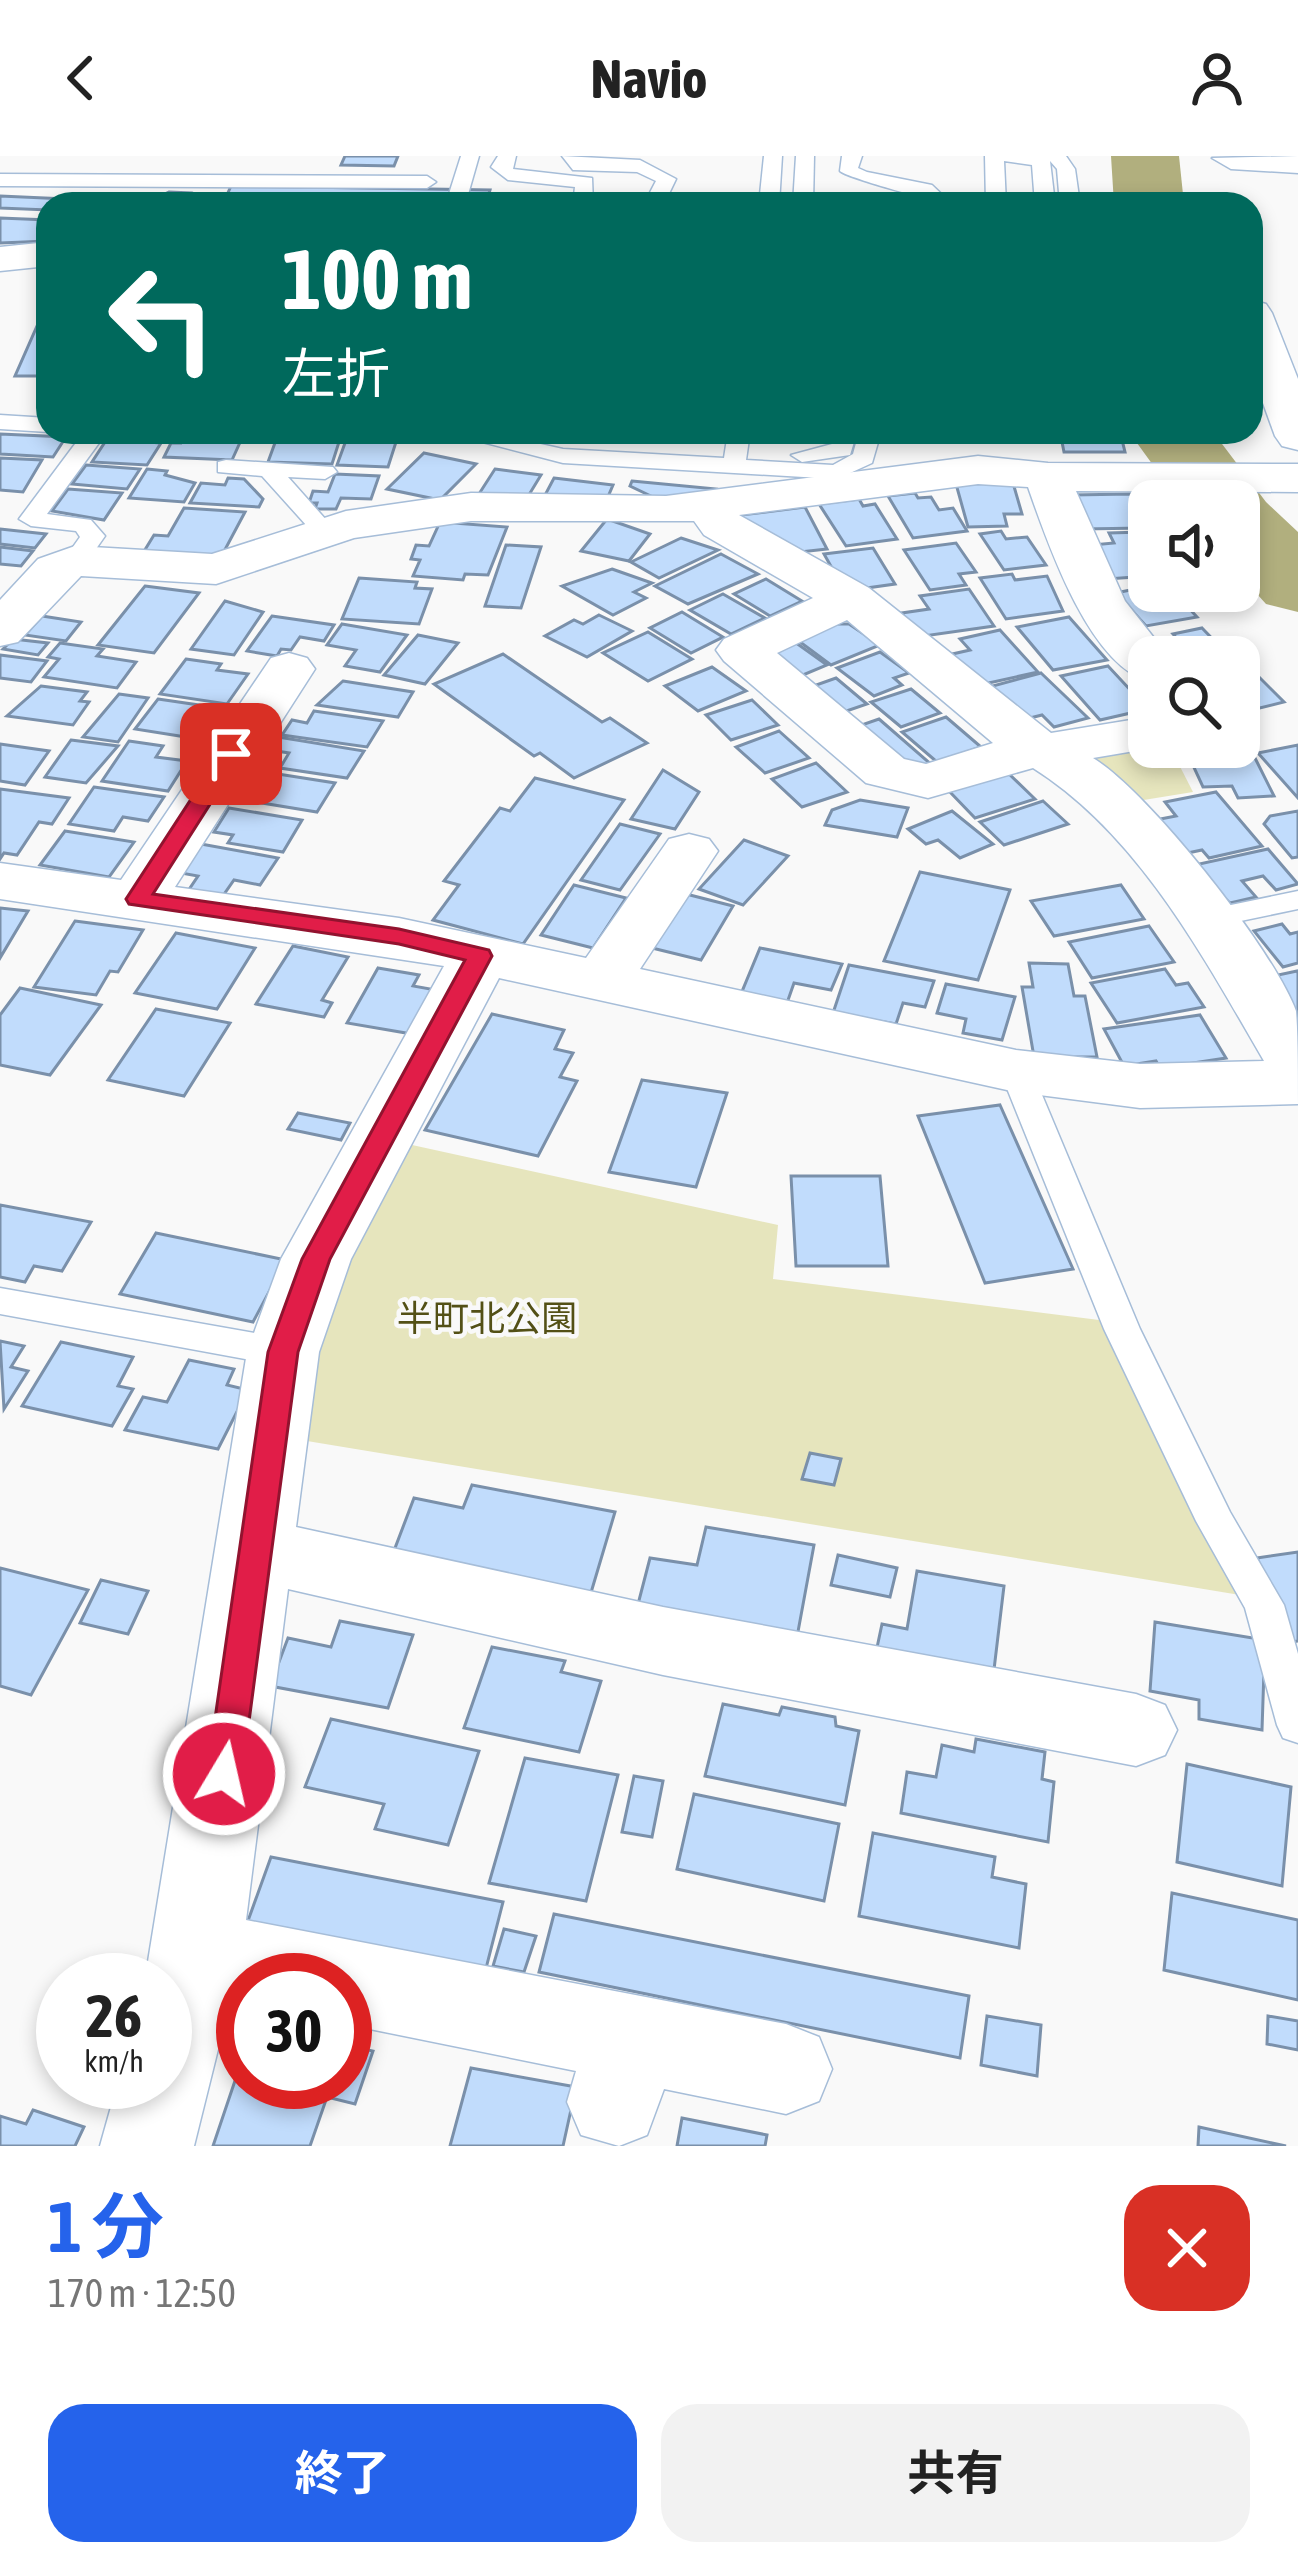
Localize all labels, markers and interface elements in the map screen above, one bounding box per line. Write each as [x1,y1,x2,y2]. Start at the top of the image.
icon: back [48,45,114,111]
icon: person [1184,45,1250,111]
text: Navio [590,48,708,109]
text: 100 m [282,231,472,327]
icon: left [84,240,240,396]
text: 左折 [282,343,390,404]
map controls [1128,480,1260,768]
button: sound [1128,480,1260,612]
button: search [1128,636,1260,768]
pin [180,703,282,805]
icon: arrive [198,721,264,787]
park label: 半町北公園 [397,1297,577,1339]
position arrow [161,1711,287,1837]
speed limit sign: 30 [216,1953,372,2109]
text: 26 [86,1981,142,2050]
text: km/h [84,2044,144,2078]
text: 1 分 [48,2185,164,2267]
button: close [1124,2185,1250,2311]
text: 170 m · 12:50 [48,2271,236,2315]
button: 終了 [48,2404,637,2542]
button: 共有 [661,2404,1250,2542]

